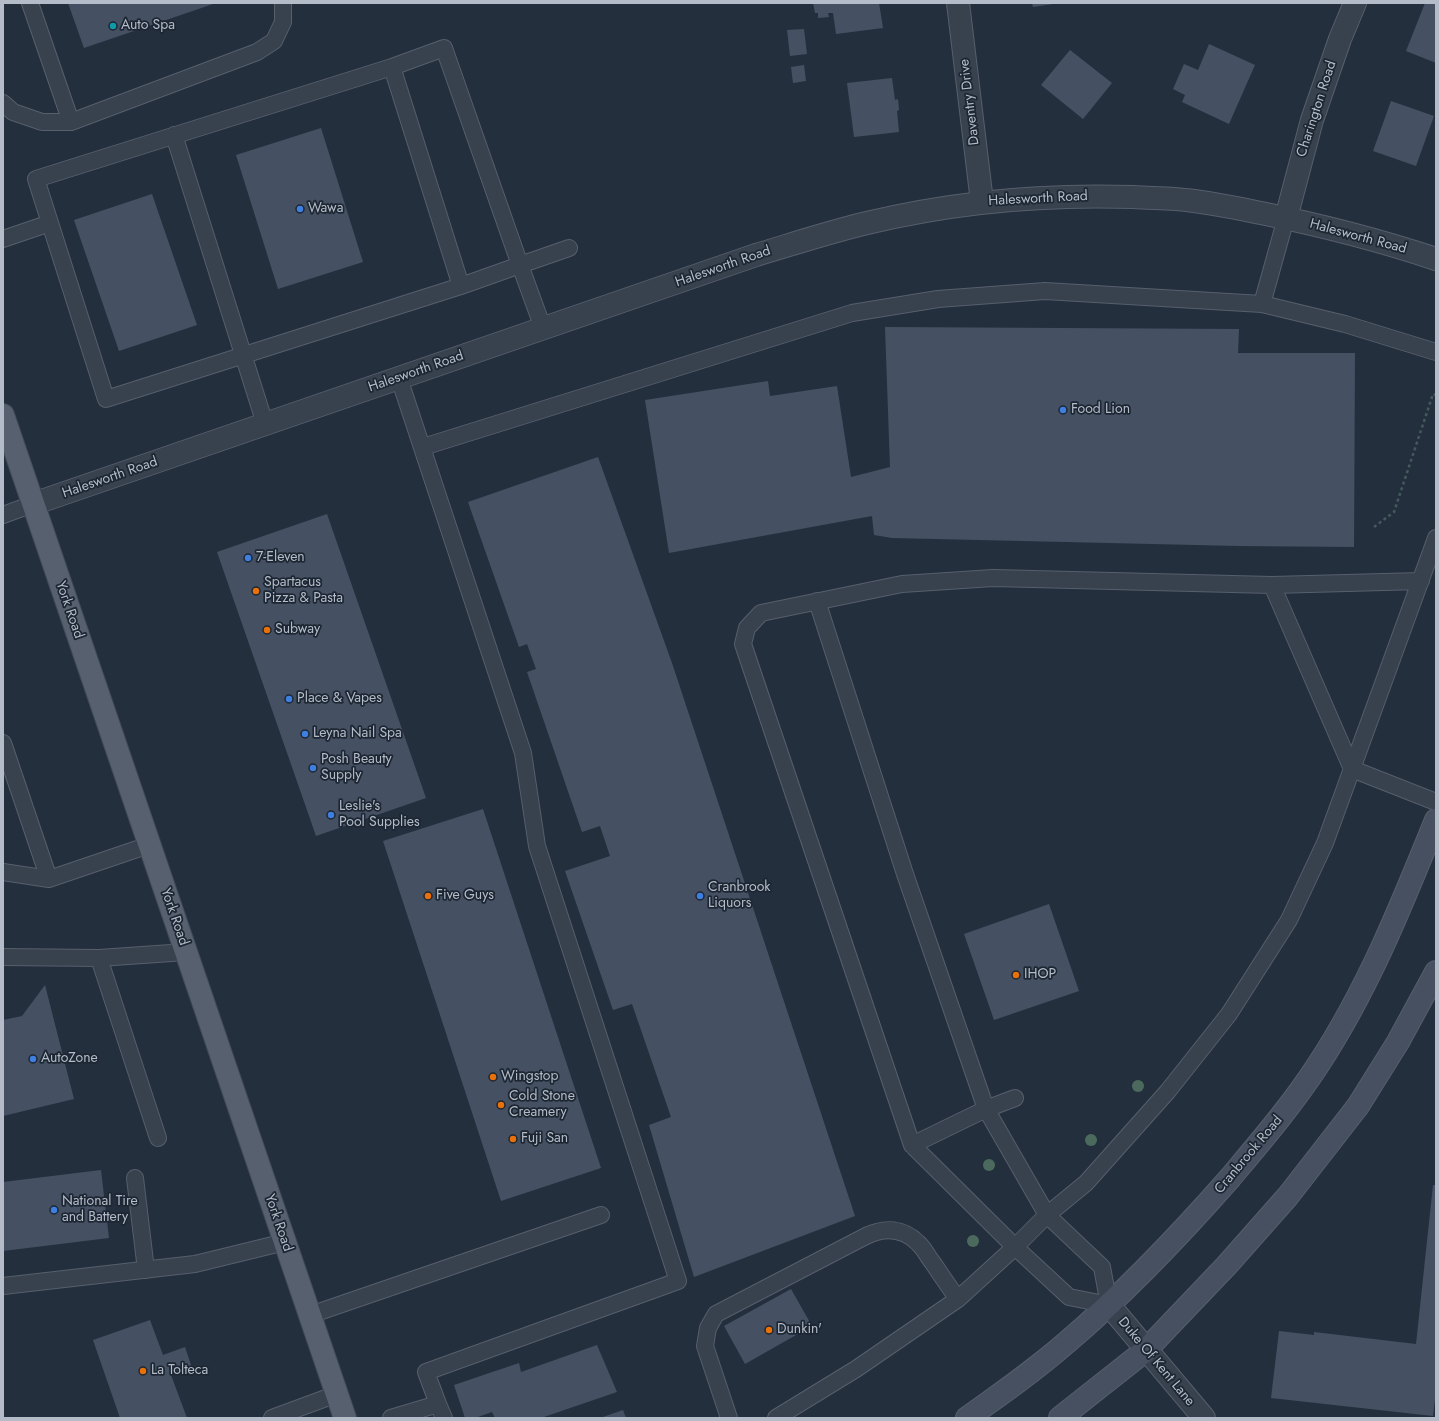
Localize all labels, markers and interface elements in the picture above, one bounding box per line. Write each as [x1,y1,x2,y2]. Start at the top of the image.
place label: Auto Spa [121,18,175,34]
marker: Auto Spa [108,21,118,31]
street label: Daventry Drive [956,58,984,146]
street label: Charington Road [1294,59,1340,159]
street label: Halesworth Road [988,188,1088,210]
place label: Wawa [308,201,343,217]
marker: Wawa [295,204,305,214]
street label: Halesworth Road [1308,216,1408,258]
street label: Halesworth Road [673,243,773,291]
street label: Halesworth Road [366,348,466,396]
place label: Food Lion [1071,402,1130,418]
marker: Food Lion [1058,405,1068,415]
street label: Halesworth Road [60,454,160,502]
place label: 7-Eleven [256,550,305,566]
marker: 7-Eleven [243,553,253,563]
place label: Spartacus Pizza & Pasta [264,575,343,608]
street label: York Road [51,579,87,641]
marker: Spartacus Pizza & Pasta [251,586,261,596]
place label: Subway [275,622,320,638]
marker: Subway [262,625,272,635]
place label: Place & Vapes [297,691,382,707]
marker: Place & Vapes [284,694,294,704]
place label: Leyna Nail Spa [313,726,402,742]
marker: Leyna Nail Spa [300,729,310,739]
place label: Posh Beauty Supply [321,752,392,784]
marker: Posh Beauty Supply [308,763,318,773]
place label: Leslie's Pool Supplies [339,799,420,832]
marker: Leslie's Pool Supplies [326,810,336,820]
place label: Cranbrook Liquors [708,880,770,912]
street label: York Road [156,886,192,948]
place label: Five Guys [436,888,494,904]
marker: Five Guys [423,891,433,901]
marker: Cranbrook Liquors [695,891,705,901]
place label: IHOP [1024,967,1056,983]
marker: IHOP [1011,970,1021,980]
place label: AutoZone [41,1051,98,1067]
marker: AutoZone [28,1054,38,1064]
place label: Wingstop [501,1069,558,1085]
marker: Wingstop [488,1072,498,1082]
place label: Cold Stone Creamery [509,1089,575,1122]
marker: Cold Stone Creamery [496,1100,506,1110]
street label: Cranbrook Road [1211,1112,1287,1198]
place label: Fuji San [521,1131,568,1147]
marker: Fuji San [508,1134,518,1144]
street label: York Road [260,1192,296,1254]
place label: National Tire and Battery [62,1194,138,1226]
marker: National Tire and Battery [49,1205,59,1215]
street label: Duke Of Kent Lane [1114,1314,1198,1410]
place label: Dunkin' [777,1322,822,1338]
marker: Dunkin' [764,1325,774,1335]
place label: La Tolteca [151,1363,208,1379]
marker: La Tolteca [138,1366,148,1376]

